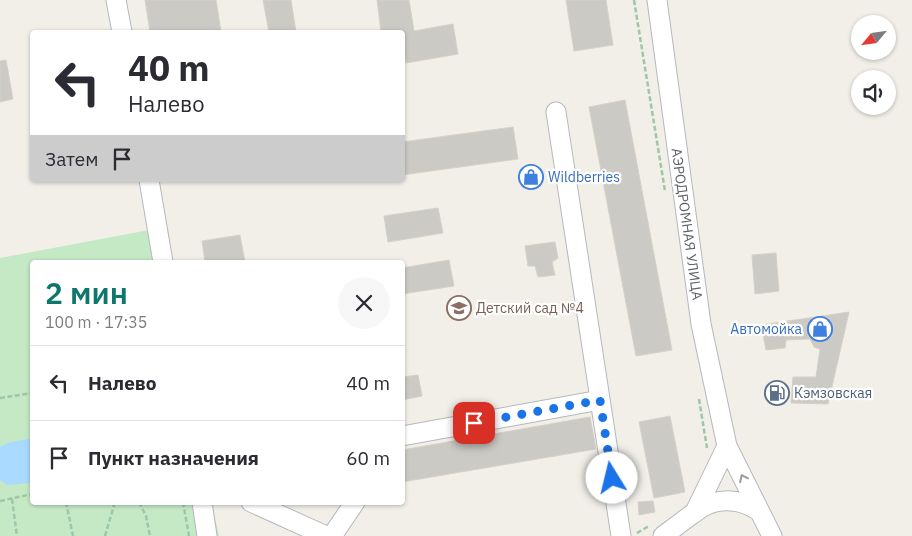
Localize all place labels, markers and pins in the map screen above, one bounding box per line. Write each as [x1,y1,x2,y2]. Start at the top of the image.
shop icon: Wildberries [518,164,544,190]
place label: Wildberries [548,168,620,186]
school or university icon: Детский сад №4 [446,295,472,321]
place label: Детский сад №4 [476,299,584,317]
shop icon: Автомойка [807,316,833,342]
place label: Автомойка [730,320,803,338]
fuel station icon: Кэмзовская [764,380,790,406]
place label: Кэмзовская [794,384,872,402]
pin [453,402,495,444]

